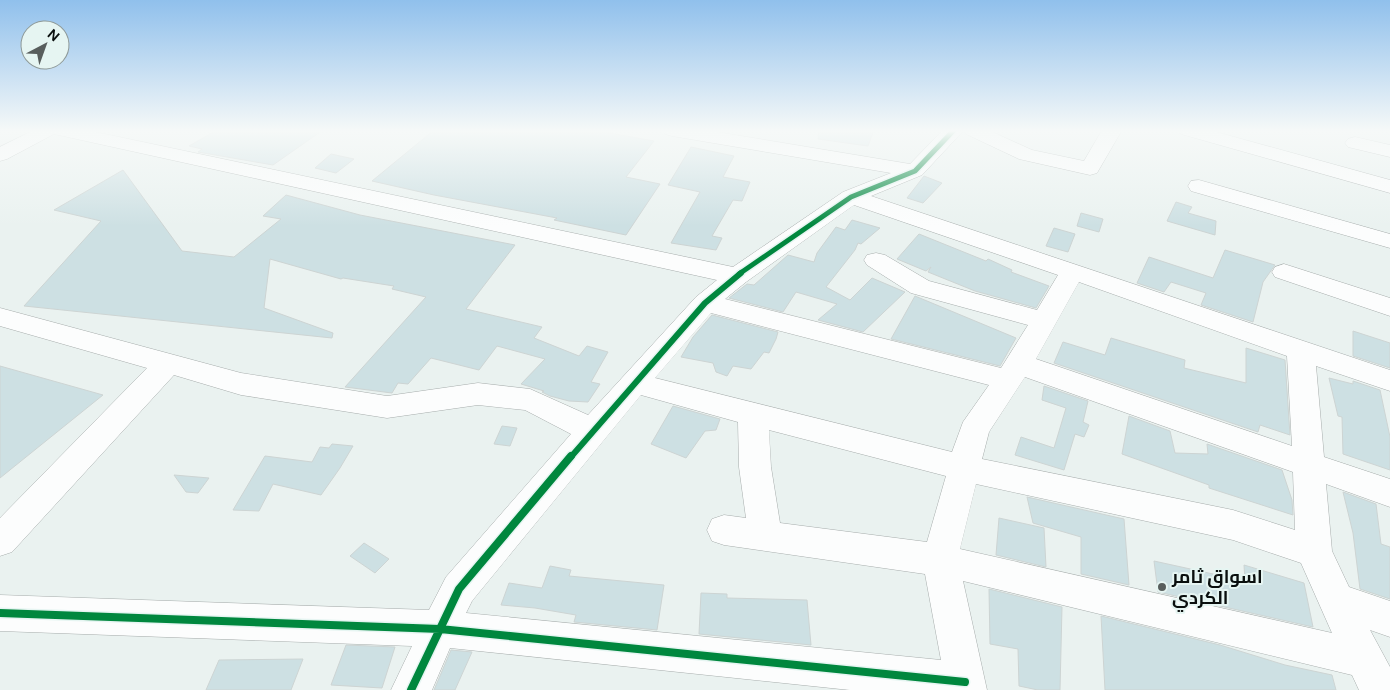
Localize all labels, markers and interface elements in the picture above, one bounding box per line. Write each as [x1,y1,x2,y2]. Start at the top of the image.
north arrow [20,20,70,70]
text: N [44,25,63,45]
place label: اسواق ثامر الكردي [1171,565,1263,612]
marker: اسواق ثامر الكردي [1156,581,1168,593]

